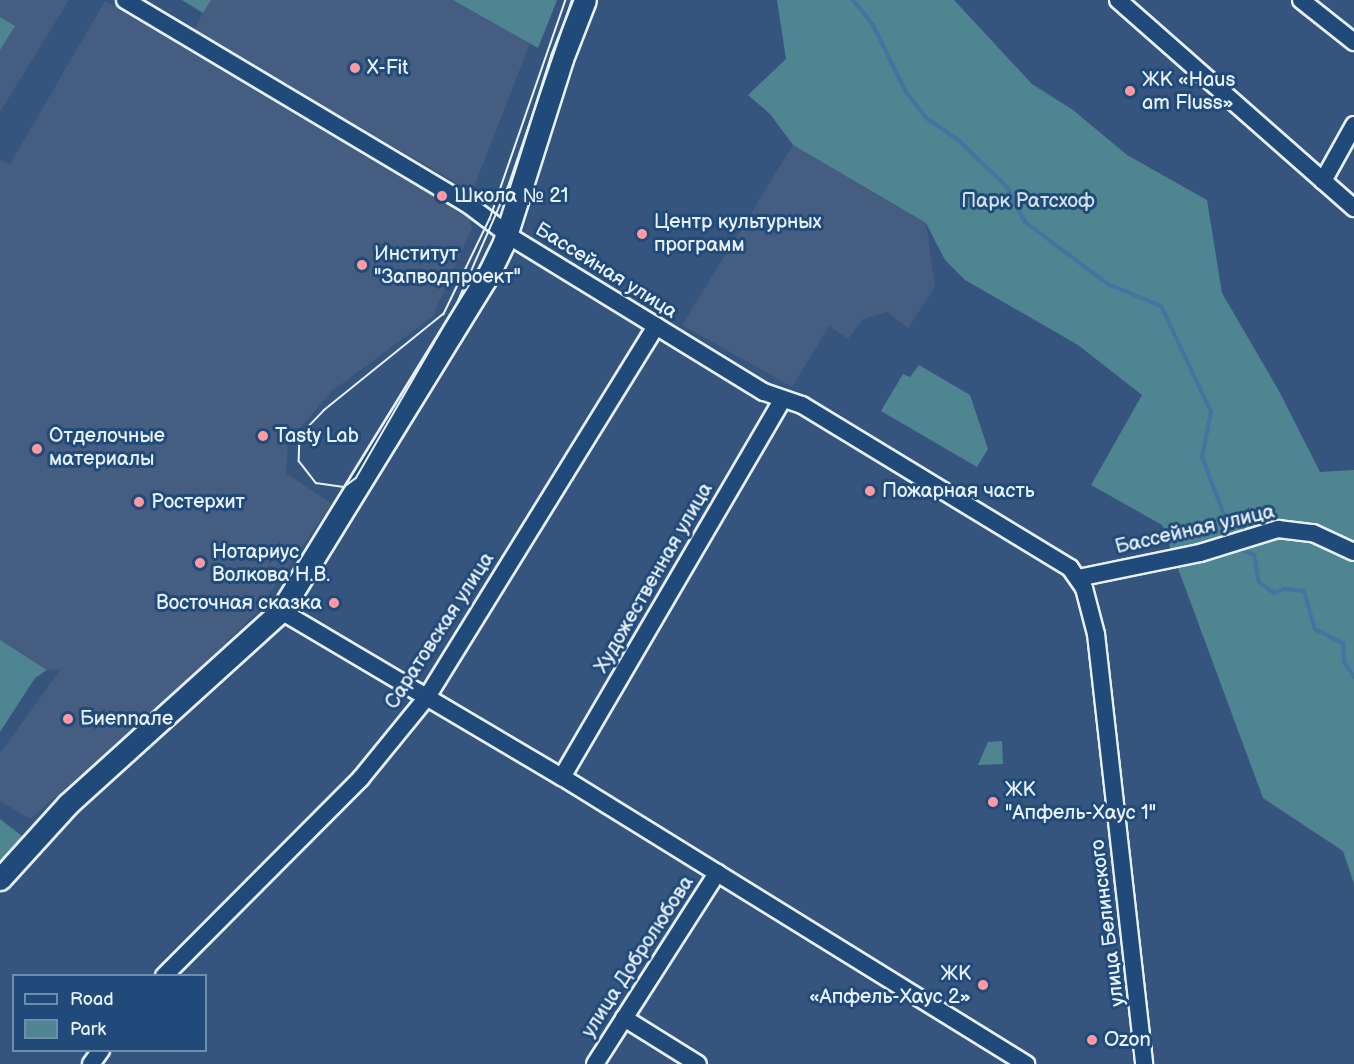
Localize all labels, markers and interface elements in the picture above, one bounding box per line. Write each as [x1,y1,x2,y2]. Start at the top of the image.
place label: X-Fit [367,56,408,80]
marker: X-Fit [348,61,362,75]
place label: ЖК «Haus am Fluss» [1142,68,1235,115]
marker: ЖК «Haus am Fluss» [1123,84,1137,98]
place label: Школа № 21 [454,184,569,208]
marker: Школа № 21 [435,189,449,203]
park label: Парк Ратсхоф [961,189,1095,213]
place label: Центр культурных программ [654,210,822,257]
street label: Бассейная улица [531,218,681,324]
marker: Центр культурных программ [635,227,649,241]
place label: Институт "Запводпроект" [374,242,521,289]
marker: Институт "Запводпроект" [355,258,369,272]
place label: Tasty Lab [275,424,360,448]
place label: Отделочные материалы [49,425,165,472]
marker: Tasty Lab [256,429,270,443]
marker: Отделочные материалы [30,442,44,456]
street label: Художественная улица [590,479,718,677]
place label: Пожарная часть [882,479,1035,503]
marker: Пожарная часть [863,484,877,498]
place label: Ростерхит [151,490,245,514]
marker: Ростерхит [132,495,146,509]
street label: Бассейная улица [1113,500,1277,560]
place label: Нотариус Волкова Н.В. [212,540,330,587]
street label: Саратовская улица [380,548,500,714]
marker: Нотариус Волкова Н.В. [193,556,207,570]
place label: Восточная сказка [156,591,322,615]
marker: Восточная сказка [327,596,341,610]
place label: Биеnnале [80,707,173,731]
marker: Биеnnале [61,712,75,726]
place label: ЖК "Апфель-Хаус 1" [1005,778,1156,825]
marker: ЖК "Апфель-Хаус 1" [986,795,1000,809]
street label: улица Белинского [1086,838,1130,1008]
street label: улица Добролюбова [577,872,699,1042]
place label: ЖК «Апфель-Хаус 2» [809,962,971,1009]
legend [12,974,207,1052]
marker: ЖК «Апфель-Хаус 2» [976,978,990,992]
text: Road [70,989,114,1010]
text: Park [70,1019,106,1040]
place label: Ozon [1104,1028,1151,1052]
marker: Ozon [1085,1033,1099,1047]

